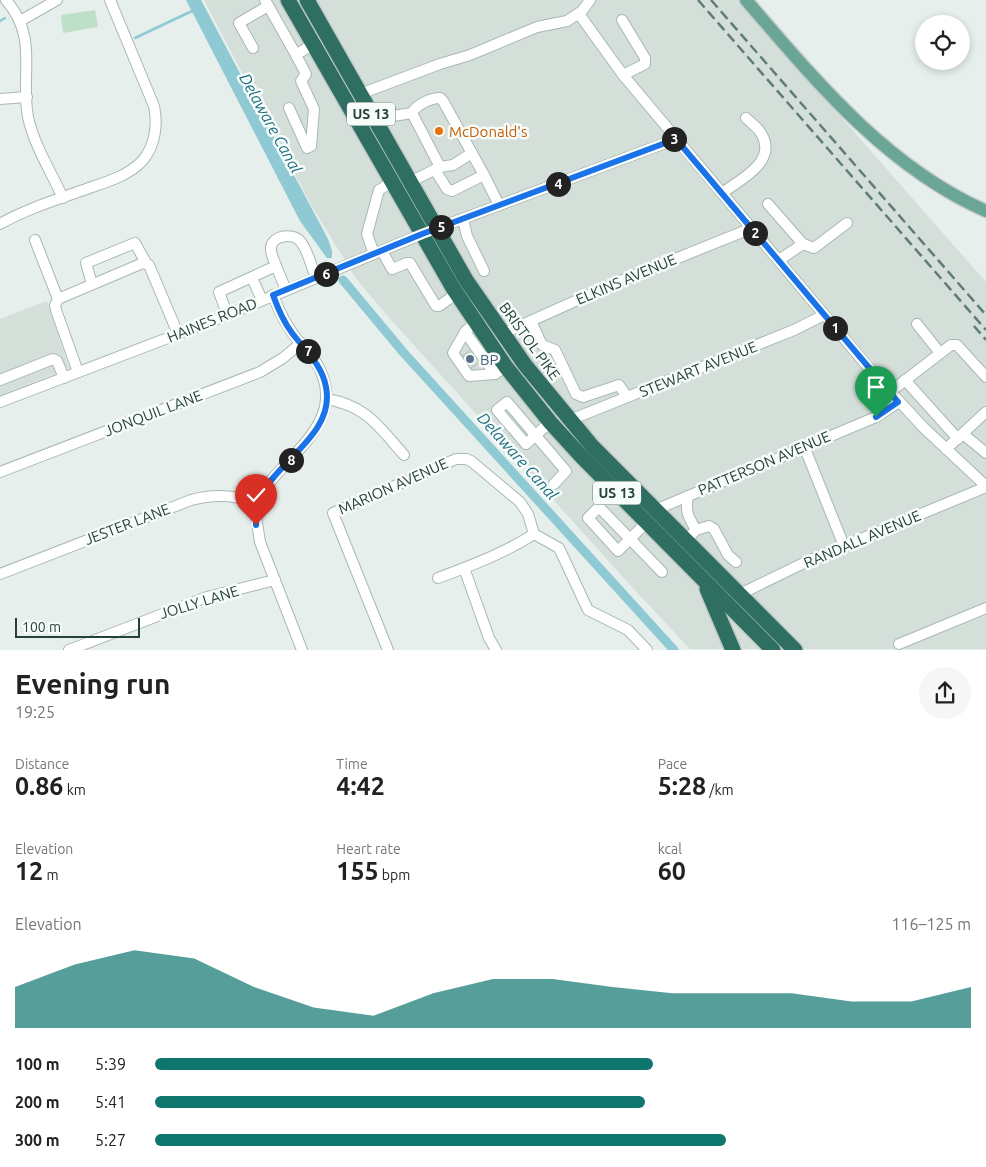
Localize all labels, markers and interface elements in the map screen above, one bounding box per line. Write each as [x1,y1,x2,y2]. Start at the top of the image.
map controls [915,15,970,70]
button: locate [915,15,970,70]
water label: Delaware Canal [236,70,306,177]
road number: US 13 [347,102,395,126]
place label: McDonald's [449,123,527,140]
marker: McDonald's [433,125,445,137]
pin: 3 [662,126,686,152]
text: 3 [671,131,678,147]
pin: 4 [546,172,570,196]
text: 4 [555,176,562,192]
pin: 5 [428,214,454,240]
text: 5 [438,219,445,235]
pin: 2 [742,220,768,246]
text: 2 [752,225,759,241]
street label: ELKINS AVENUE [573,250,679,308]
pin: 6 [314,262,338,286]
text: 6 [323,266,330,282]
street label: HAINES ROAD [164,294,260,346]
street label: BRISTOL PIKE [496,299,564,383]
pin: 1 [822,316,848,340]
text: 1 [832,320,839,336]
pin: 7 [296,338,320,364]
street label: STEWART AVENUE [637,338,759,400]
text: 7 [305,343,312,359]
place label: BP [480,351,499,368]
marker: BP [464,353,476,365]
pin [855,366,897,417]
icon: arrive [862,373,890,401]
street label: JONQUIL LANE [102,387,204,439]
water label: Delaware Canal [474,409,562,504]
street label: PATTERSON AVENUE [695,427,833,499]
pin: 8 [278,448,304,472]
text: 8 [288,452,295,468]
street label: MARION AVENUE [336,454,450,518]
pin [235,474,277,525]
icon: check [242,481,270,509]
road number: US 13 [593,482,641,504]
street label: JESTER LANE [82,500,172,548]
street label: RANDALL AVENUE [801,507,923,571]
street label: JOLLY LANE [157,582,241,622]
scale bar [15,614,140,638]
text: 100 m [22,619,61,635]
button: share [919,667,971,719]
text: Evening run [15,668,170,699]
text: 19:25 [15,703,55,721]
text: Distance [15,756,69,772]
text: Time [336,756,368,772]
text: Pace [658,756,687,772]
text: 0.86 [15,772,63,800]
text: 4:42 [336,772,385,800]
text: 5:28 [658,772,706,800]
text: km [63,782,86,798]
text: /km [706,782,734,798]
text: Elevation [15,841,73,857]
text: Heart rate [336,841,401,857]
text: kcal [658,841,682,857]
text: 12 [15,857,43,885]
text: 155 [336,857,379,885]
text: 60 [658,857,686,885]
text: m [43,867,59,883]
text: bpm [379,867,410,883]
text: Elevation [15,915,82,933]
text: 116–125 m [891,915,971,933]
text: 100 m [15,1055,60,1073]
text: 5:39 [95,1055,126,1073]
text: 200 m [15,1093,60,1111]
text: 5:41 [95,1093,126,1111]
text: 300 m [15,1131,60,1149]
text: 5:27 [95,1131,126,1149]

